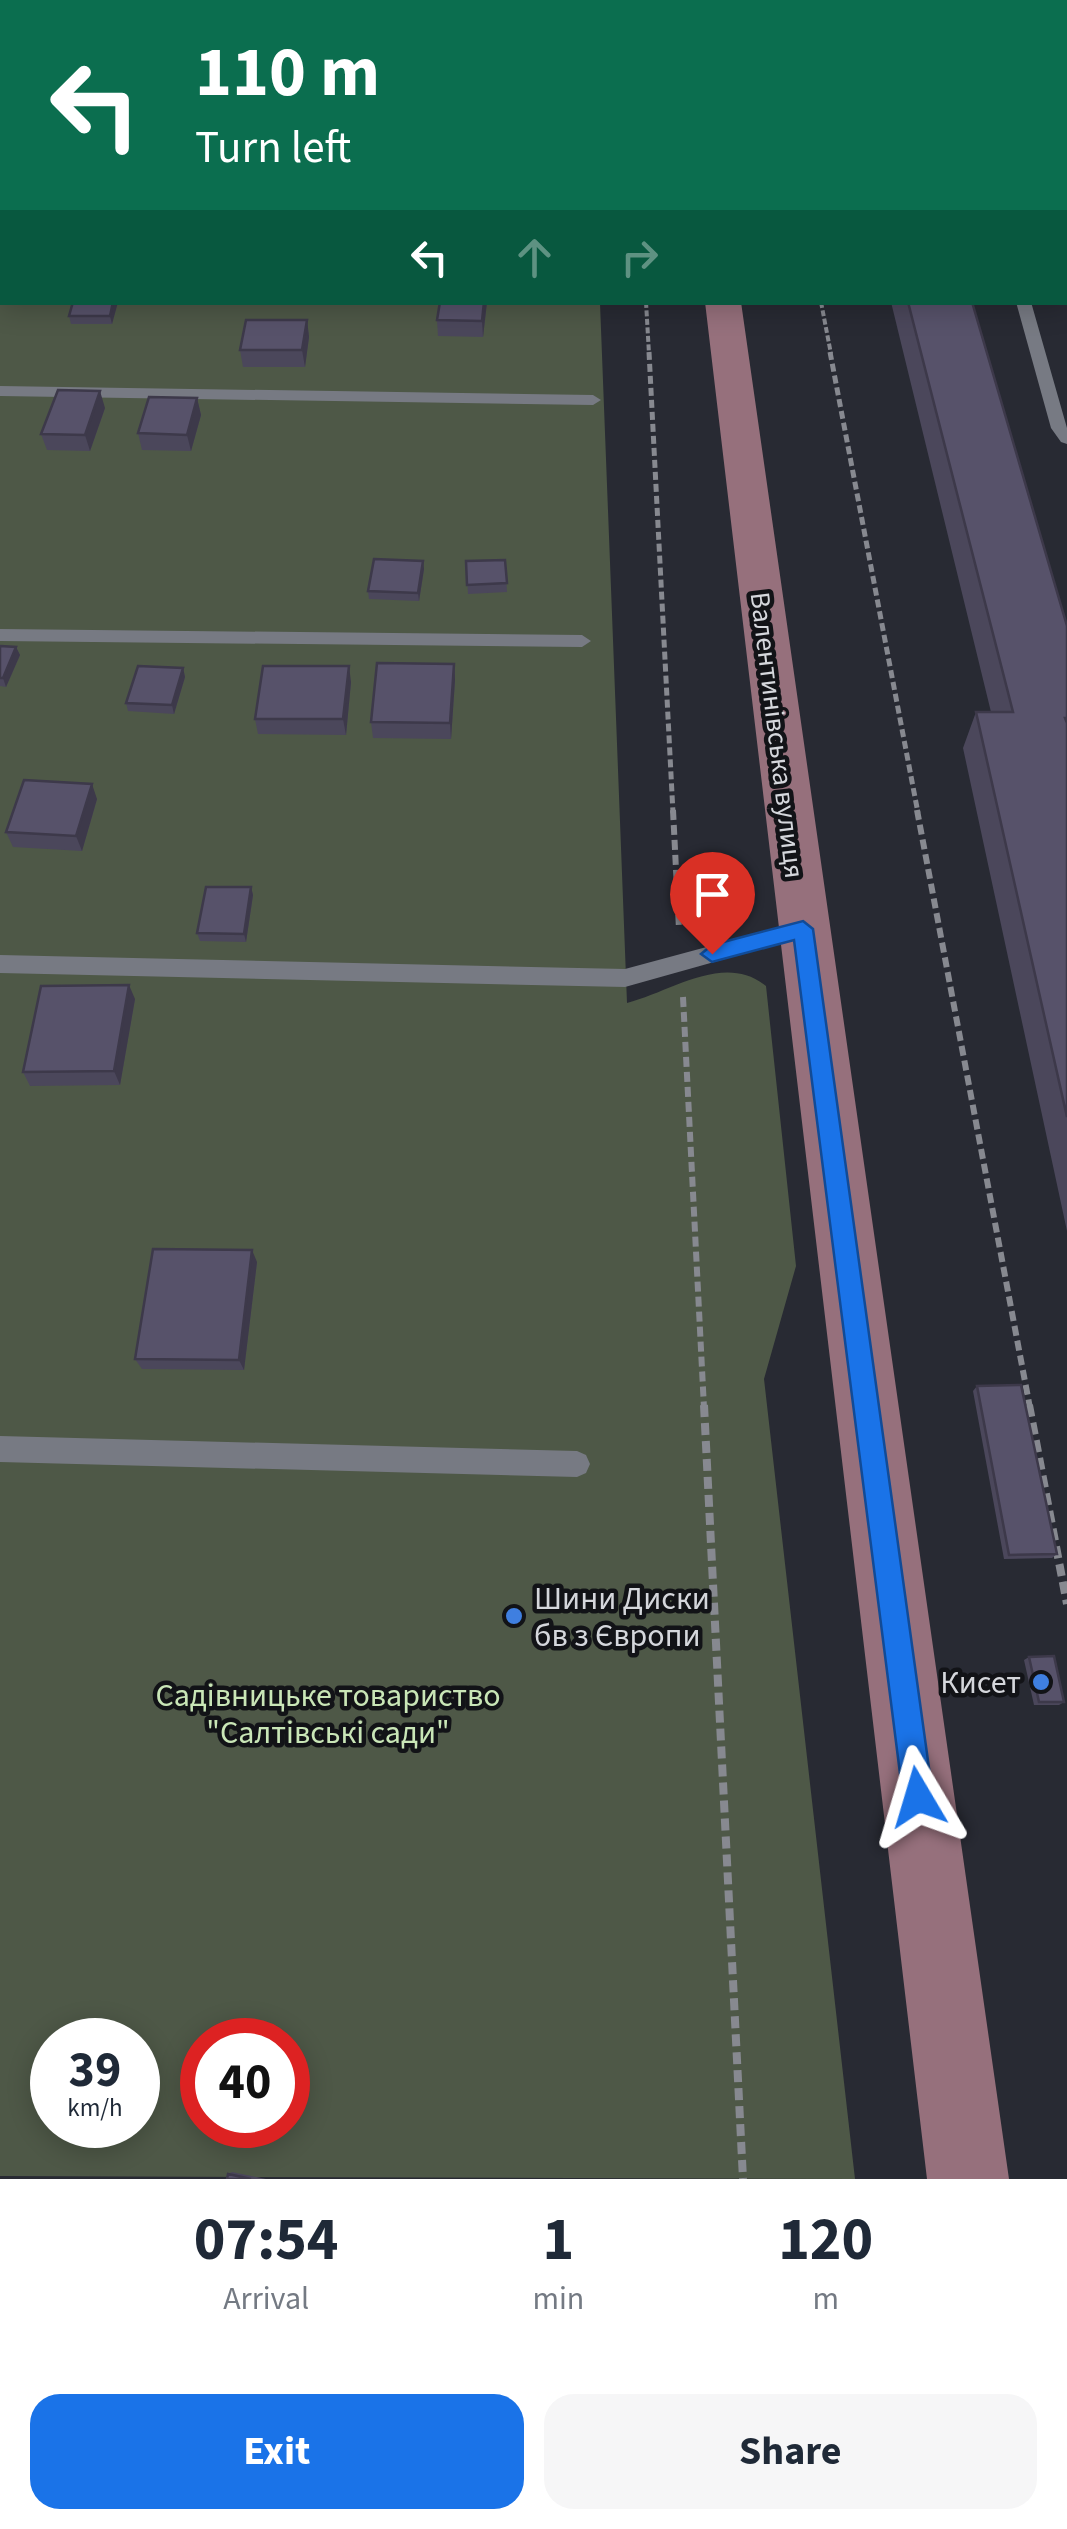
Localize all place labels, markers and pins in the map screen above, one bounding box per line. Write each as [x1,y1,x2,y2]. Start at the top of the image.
pin [670,852,755,955]
place label: Шини Диски бв з Європи [534,1576,710,1659]
marker: Шини Диски бв з Європи [503,1605,525,1627]
place label: Кисет [940,1660,1021,1706]
marker: Кисет [1030,1671,1052,1693]

